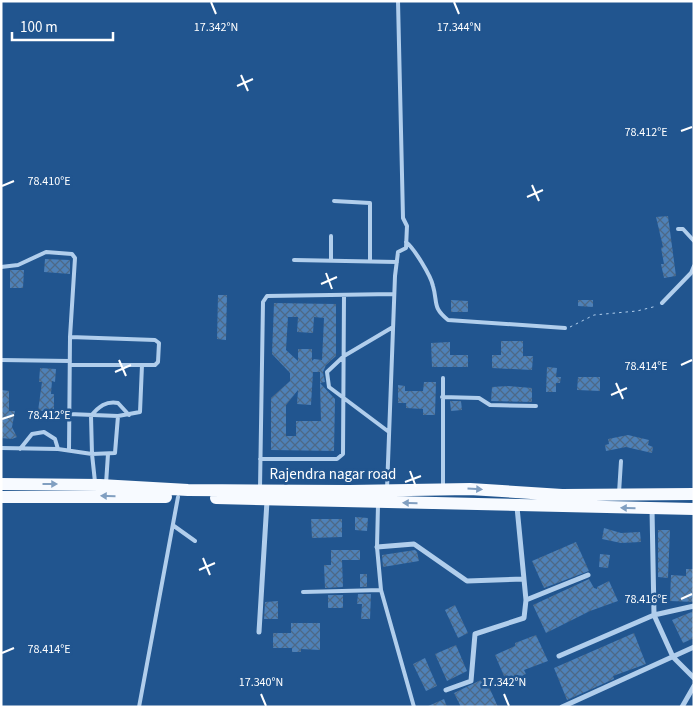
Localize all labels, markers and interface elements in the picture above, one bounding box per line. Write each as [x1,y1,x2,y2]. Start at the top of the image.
scale bar [12,10,114,42]
text: 100 m [20,17,58,38]
text: 17.342°N [194,19,238,36]
text: 17.344°N [437,19,481,36]
text: 78.412°E [624,124,668,141]
text: 78.410°E [27,173,71,190]
text: 78.414°E [624,358,668,375]
text: 78.412°E [27,407,71,424]
street label: Rajendra nagar road [270,464,396,485]
one-way arrow [42,480,58,488]
one-way arrow [467,486,483,494]
one-way arrow [99,492,115,500]
one-way arrow [402,499,418,507]
one-way arrow [619,504,635,512]
text: 78.416°E [624,591,668,608]
text: 78.414°E [27,641,71,658]
text: 17.340°N [239,674,283,691]
text: 17.342°N [482,674,526,691]

